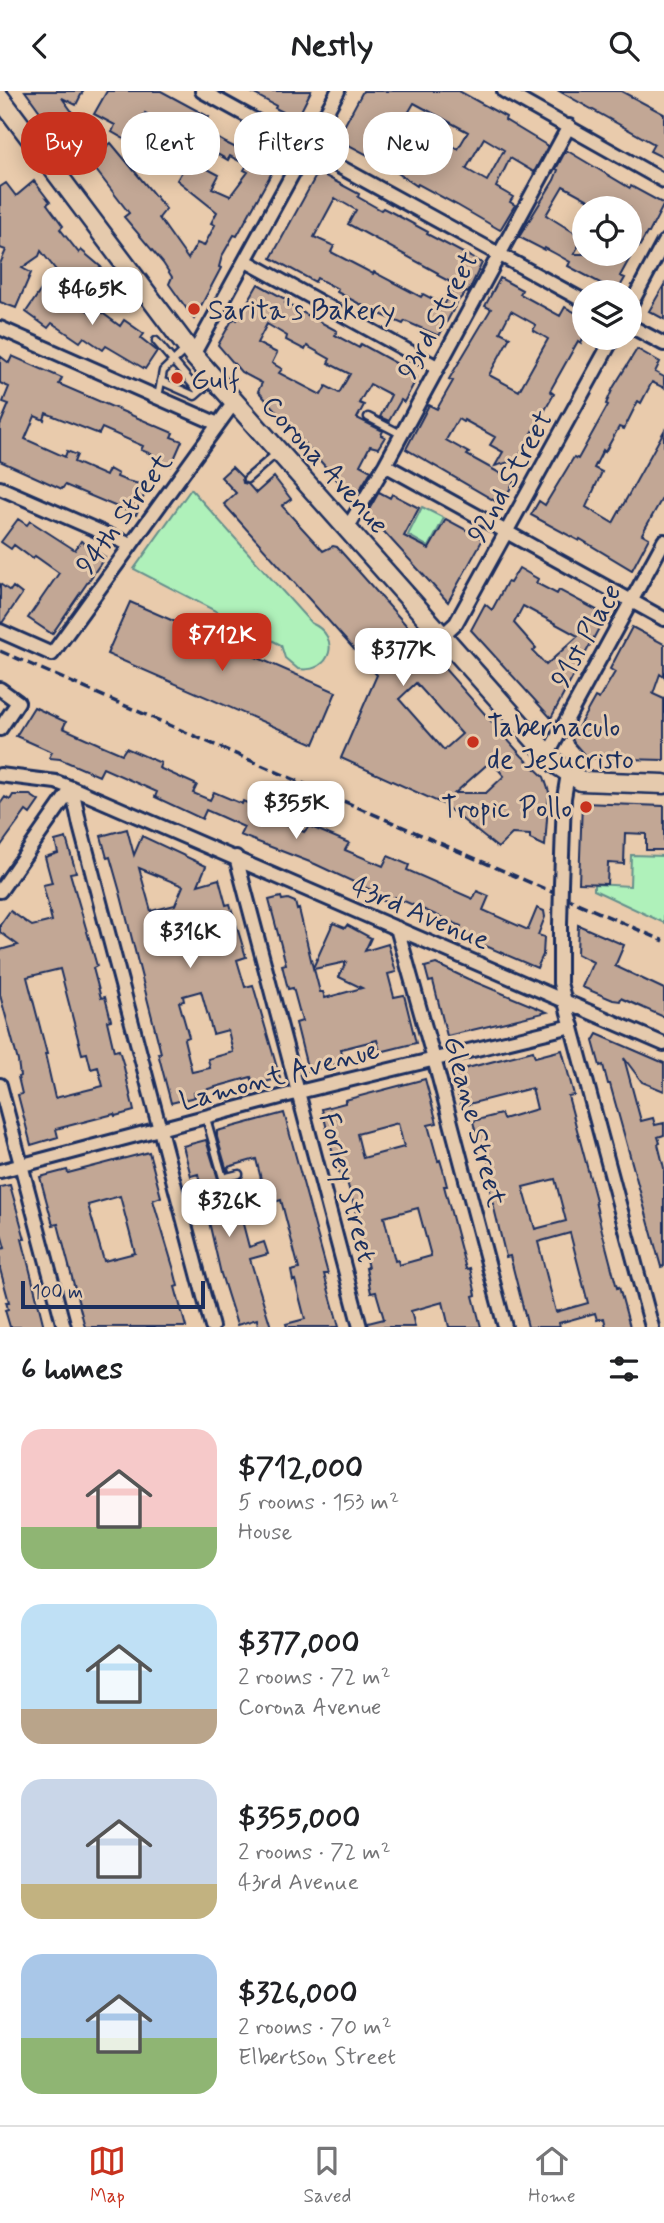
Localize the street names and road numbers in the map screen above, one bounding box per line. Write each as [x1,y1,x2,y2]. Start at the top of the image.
street label: 93rd Street [390,246,488,387]
street label: Corona Avenue [252,388,396,543]
street label: 92nd Street [460,404,563,550]
street label: 94th Street [68,446,182,583]
street label: 91st Place [543,577,631,695]
street label: 43rd Avenue [345,869,495,960]
street label: Lamont Avenue [176,1032,384,1121]
street label: Gleane Street [433,1032,514,1212]
street label: Forley Street [309,1109,384,1267]

